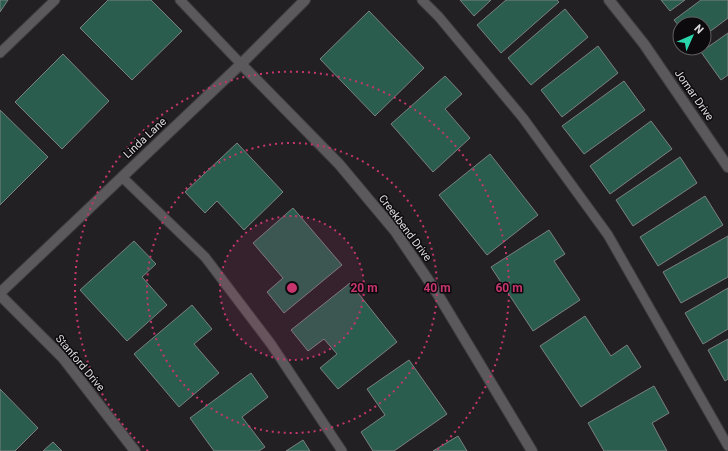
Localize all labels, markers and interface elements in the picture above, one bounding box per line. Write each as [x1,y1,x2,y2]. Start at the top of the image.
north arrow [672,16,712,56]
text: N [691,22,706,37]
street label: Jomar Drive [672,67,716,123]
street label: Linda Lane [121,115,169,161]
street label: Creekbend Drive [376,192,434,264]
centre of rings [285,281,299,295]
text: 20 m [350,281,378,295]
text: 40 m [423,281,451,295]
text: 60 m [495,281,523,295]
street label: Stanford Drive [53,332,107,394]

